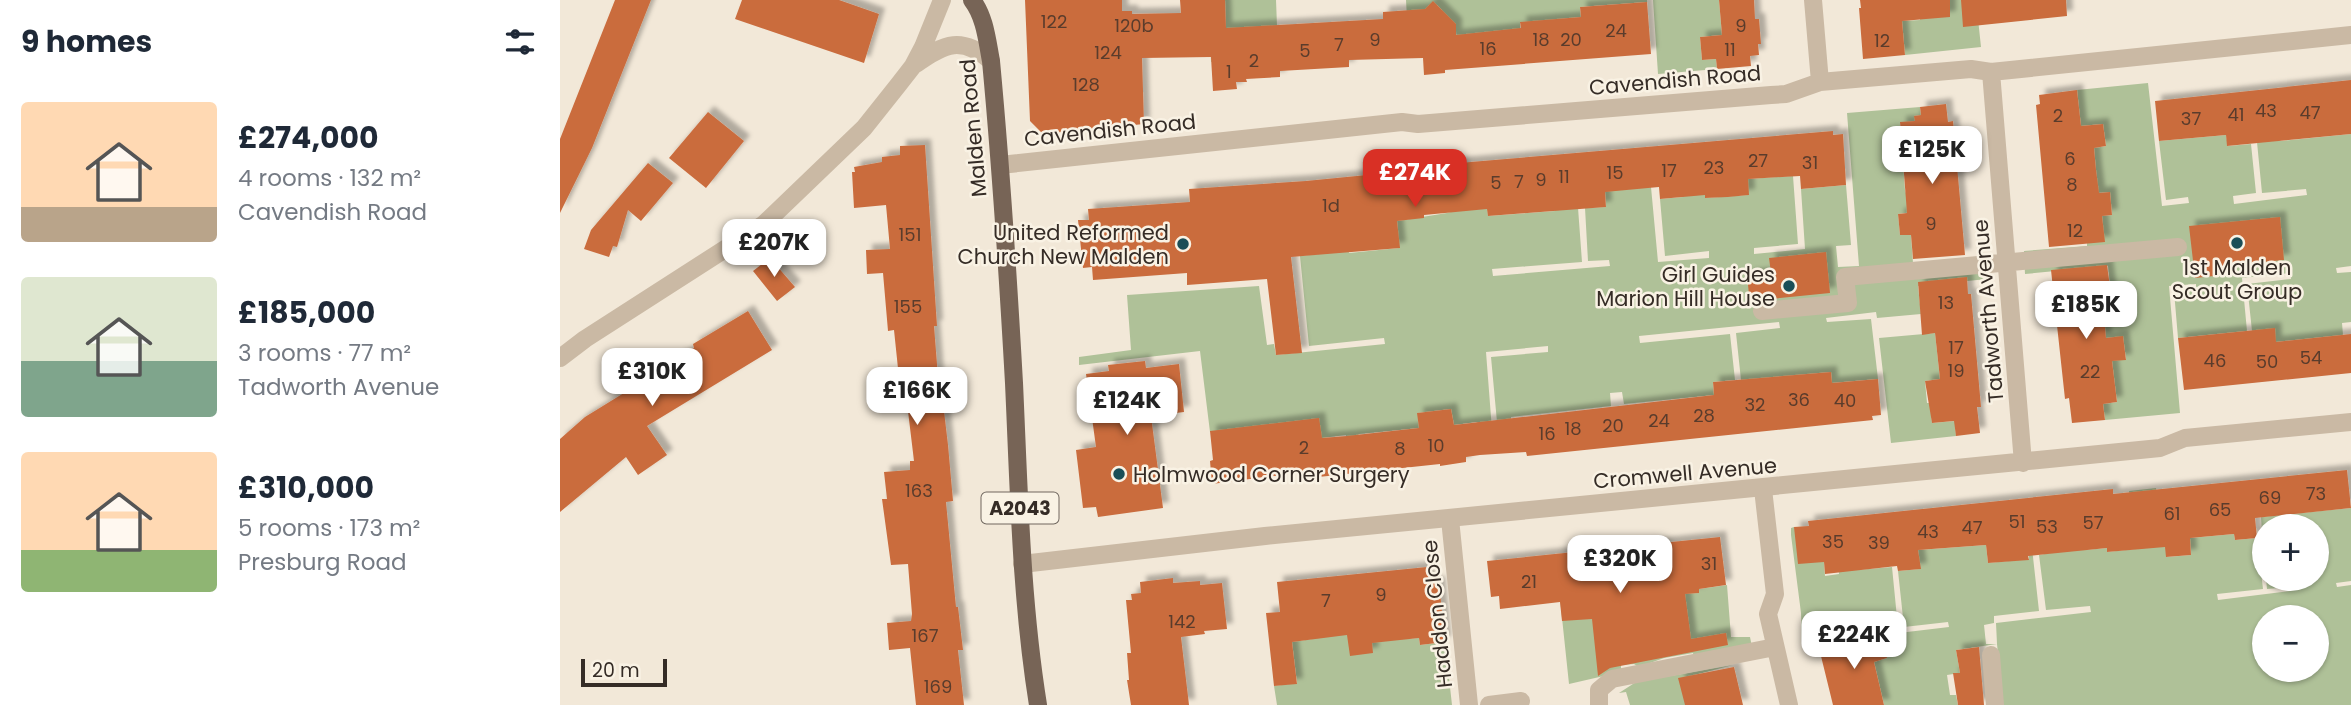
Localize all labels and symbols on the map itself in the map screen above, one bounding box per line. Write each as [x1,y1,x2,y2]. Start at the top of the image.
house number: 122 [1041,9,1067,34]
house number: 120b [1114,13,1154,38]
house number: 9 [1735,13,1747,38]
house number: 24 [1605,18,1627,43]
house number: 9 [1369,27,1381,52]
house number: 18 [1532,27,1550,52]
house number: 20 [1560,27,1582,52]
house number: 12 [1874,28,1890,53]
house number: 7 [1334,32,1344,57]
house number: 16 [1479,36,1497,61]
house number: 11 [1724,37,1736,62]
house number: 5 [1299,38,1311,63]
house number: 124 [1094,40,1122,65]
house number: 2 [1249,48,1259,73]
street label: Malden Road [953,58,993,198]
street label: Cavendish Road [1588,58,1762,102]
house number: 1 [1226,59,1232,84]
house number: 128 [1072,72,1100,97]
house number: 43 [2255,98,2277,123]
house number: 47 [2299,100,2321,125]
house number: 41 [2227,102,2245,127]
house number: 2 [2053,103,2063,128]
house number: 37 [2181,106,2201,131]
street label: Cavendish Road [1023,107,1197,153]
pin: £125K [1883,127,1981,186]
house number: 6 [2064,146,2076,171]
house number: 27 [1748,148,1768,173]
pin: £274K [1366,150,1464,209]
house number: 31 [1802,150,1818,175]
house number: 23 [1704,155,1724,180]
house number: 17 [1661,158,1677,183]
house number: 15 [1606,160,1624,185]
house number: 11 [1558,164,1570,189]
house number: 9 [1535,167,1547,192]
house number: 7 [1514,169,1524,194]
house number: 5 [1490,170,1502,195]
house number: 8 [2066,172,2078,197]
house number: 1d [1322,193,1340,218]
house number: 9 [1925,211,1937,236]
place label: United Reformed Church New Malden [958,218,1169,271]
street label: Tadworth Avenue [1966,218,2010,404]
house number: 12 [2067,218,2083,243]
pin: £207K [725,219,823,279]
house number: 151 [899,222,921,247]
marker: 1st Malden Scout Group [2229,235,2245,251]
marker: United Reformed Church New Malden [1175,236,1191,252]
place label: 1st Malden Scout Group [2172,253,2302,306]
place label: Girl Guides Marion Hill House [1596,260,1775,313]
marker: Girl Guides Marion Hill House [1781,278,1797,294]
pin: £185K [2037,282,2135,341]
house number: 13 [1938,290,1954,315]
house number: 155 [894,294,922,319]
house number: 17 [1948,335,1964,360]
house number: 54 [2300,345,2322,370]
pin: £310K [603,348,701,408]
house number: 46 [2204,348,2226,373]
house number: 50 [2256,349,2278,374]
house number: 19 [1947,358,1965,383]
house number: 22 [2080,359,2100,384]
pin: £166K [868,368,966,427]
pin: £124K [1078,378,1176,437]
house number: 36 [1788,387,1810,412]
house number: 40 [1834,388,1856,413]
house number: 32 [1745,392,1765,417]
house number: 28 [1693,403,1715,428]
house number: 24 [1648,408,1670,433]
house number: 20 [1602,413,1624,438]
house number: 18 [1564,416,1582,441]
house number: 16 [1538,421,1556,446]
house number: 10 [1427,433,1445,458]
house number: 2 [1299,435,1309,460]
house number: 8 [1394,436,1406,461]
street label: Cromwell Avenue [1592,451,1778,495]
place label: Holmwood Corner Surgery [1133,460,1410,489]
marker: Holmwood Corner Surgery [1111,466,1127,482]
house number: 163 [905,478,933,503]
house number: 73 [2306,481,2326,506]
house number: 69 [2259,485,2281,510]
road number: A2043 [981,492,1058,524]
house number: 65 [2209,497,2231,522]
house number: 61 [2163,501,2181,526]
house number: 51 [2008,509,2026,534]
house number: 57 [2082,510,2104,535]
house number: 53 [2036,514,2058,539]
house number: 47 [1961,515,1983,540]
house number: 43 [1917,519,1939,544]
house number: 35 [1822,529,1844,554]
house number: 39 [1868,530,1890,555]
pin: £320K [1571,536,1669,595]
street label: Haddon Close [1415,539,1459,689]
house number: 31 [1701,551,1717,576]
house number: 21 [1521,569,1537,594]
house number: 9 [1375,582,1387,607]
house number: 7 [1321,588,1331,613]
house number: 142 [1168,609,1196,634]
pin: £224K [1805,612,1903,671]
house number: 167 [911,623,939,648]
scale bar [581,656,667,688]
house number: 169 [924,674,952,699]

